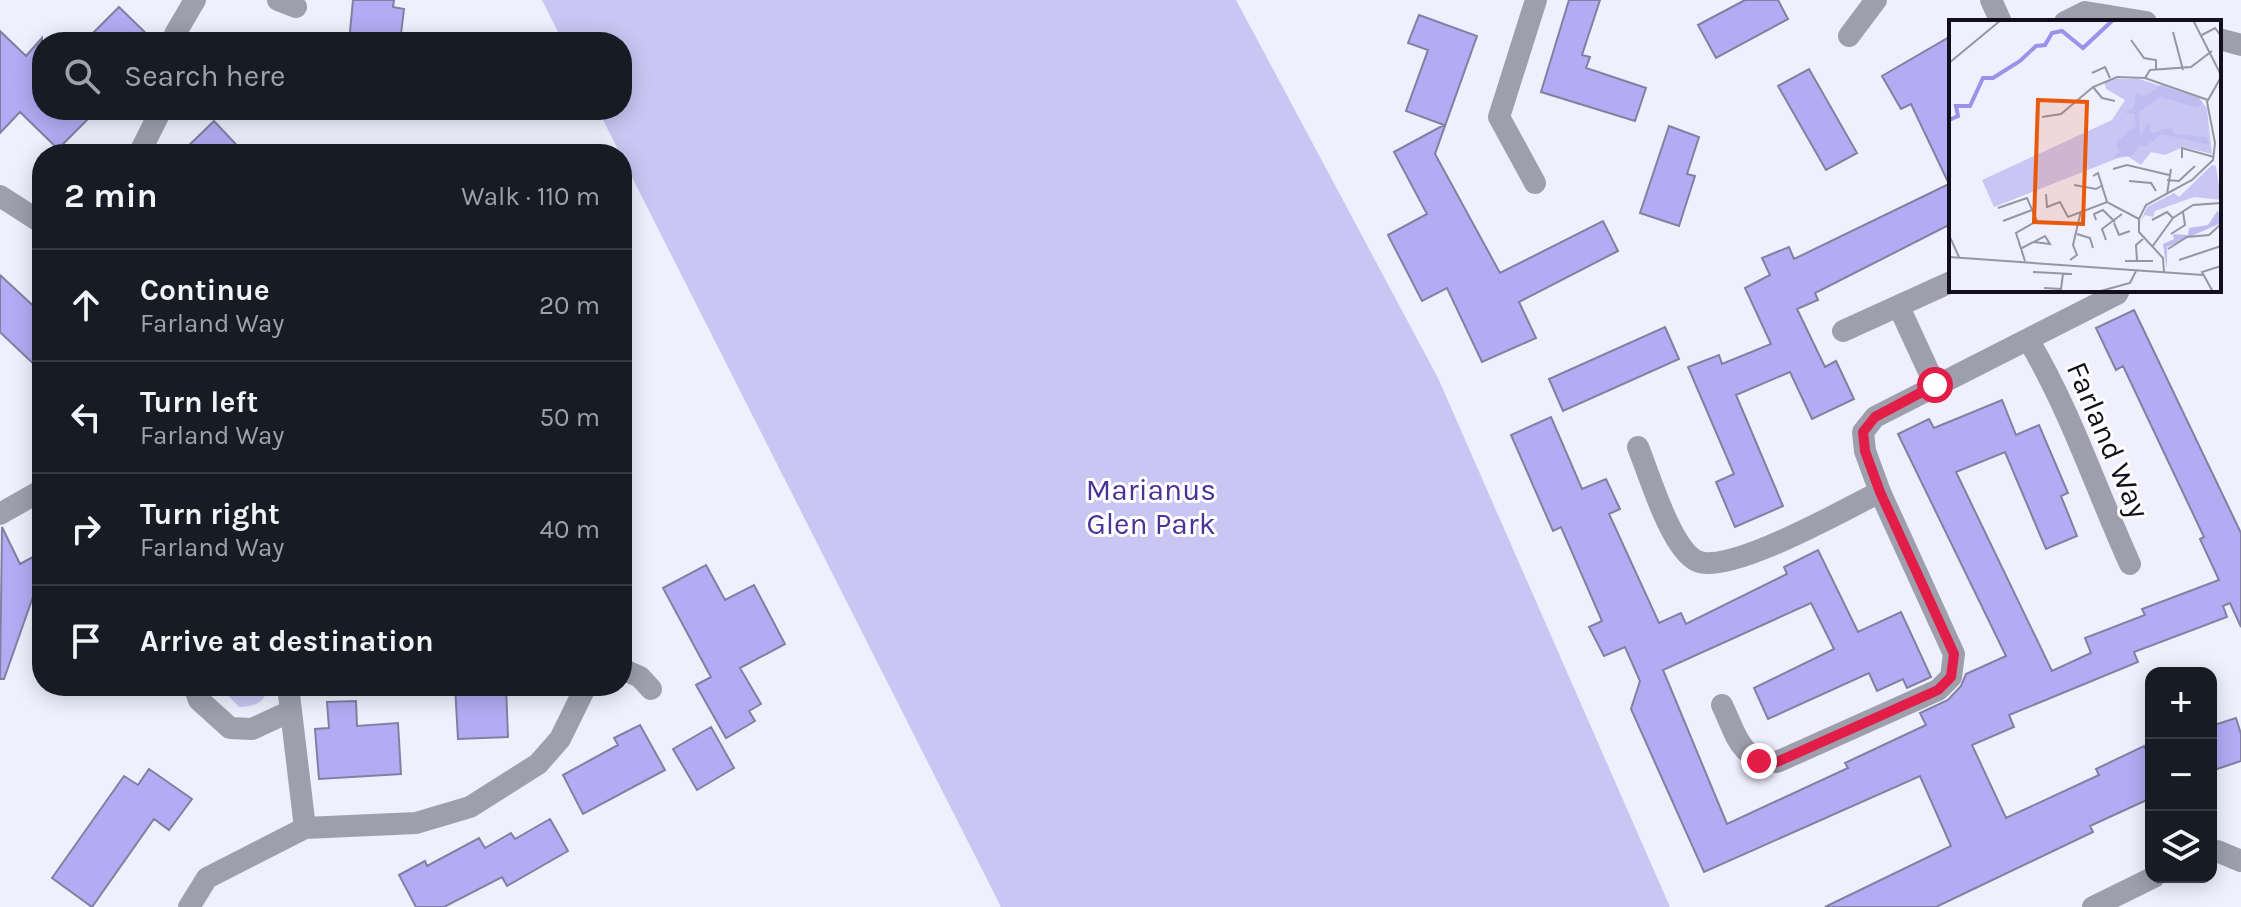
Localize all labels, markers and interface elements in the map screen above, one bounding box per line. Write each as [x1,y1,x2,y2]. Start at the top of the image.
inset map [1949,20,2221,292]
search box [32,32,632,120]
icon: search [60,54,104,98]
text: Search here [124,58,285,94]
text: 2 min [64,176,158,216]
text: Walk · 110 m [461,181,600,212]
text: Continue [140,272,270,308]
icon: ahead [64,283,108,327]
text: 20 m [539,290,600,321]
text: Farland Way [140,308,284,339]
street label: Farland Way [2059,356,2157,524]
route start [1917,367,1953,403]
text: Turn left [140,384,258,420]
icon: left [64,395,108,439]
text: 50 m [539,402,600,433]
text: Farland Way [140,420,284,451]
park label: Marianus Glen Park [1086,472,1216,542]
text: Turn right [140,496,280,532]
icon: right [64,507,108,551]
text: 40 m [540,514,600,545]
text: Farland Way [140,532,284,563]
icon: arrive [64,619,108,663]
text: Arrive at destination [140,623,434,659]
map controls [2145,667,2217,883]
button: + [2145,667,2217,739]
button: − [2145,739,2217,811]
route end [1741,743,1777,779]
button: layers [2145,811,2217,883]

